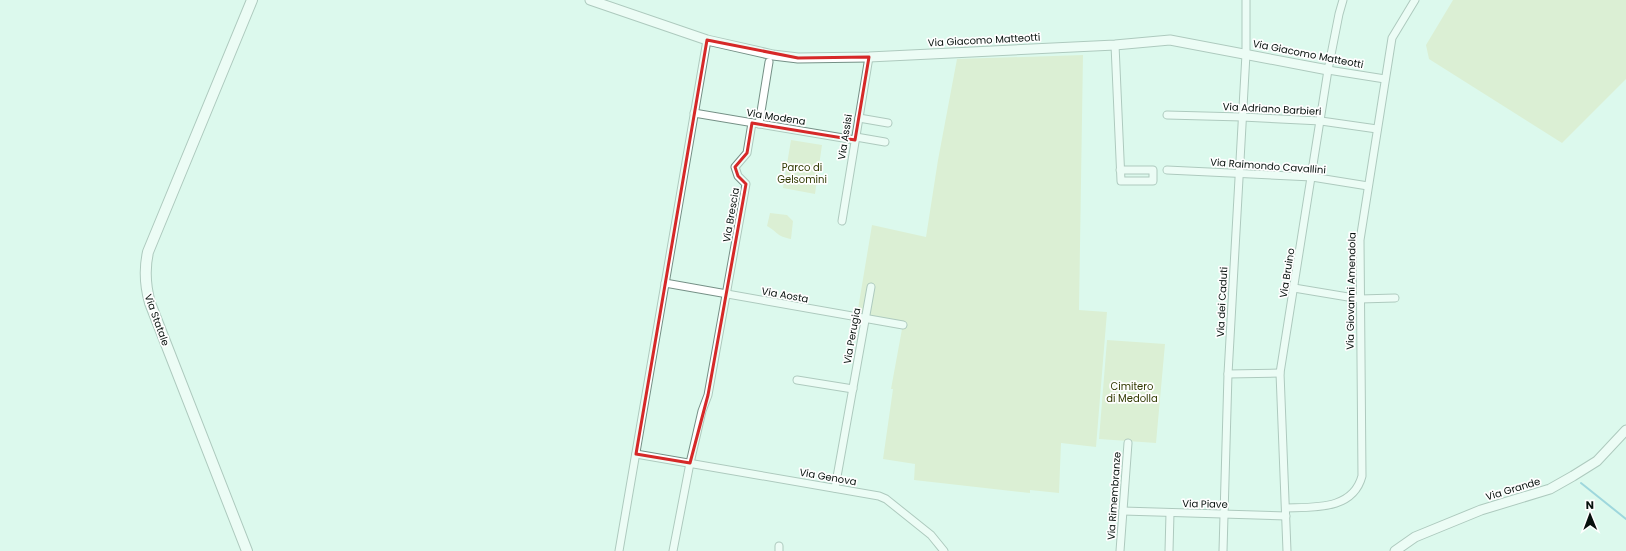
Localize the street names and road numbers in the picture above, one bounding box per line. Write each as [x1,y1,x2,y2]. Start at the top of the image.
street label: Via Giacomo Matteotti [927,30,1041,50]
street label: Via Giacomo Matteotti [1251,36,1365,72]
street label: Via Adriano Barbieri [1222,99,1322,119]
street label: Via Modena [745,105,807,129]
street label: Via Assisi [834,113,856,161]
street label: Via Raimondo Cavallini [1210,154,1326,178]
street label: Via Brescia [719,187,743,243]
street label: Via Giovanni Amendola [1342,232,1360,350]
street label: Via Bruino [1276,247,1298,299]
street label: Via dei Caduti [1213,266,1231,338]
street label: Via Aosta [760,283,810,307]
street label: Via Statale [141,292,173,348]
street label: Via Perugia [840,307,864,365]
street label: Via Rimembranze [1103,451,1125,541]
street label: Via Genova [798,465,858,489]
street label: Via Grande [1484,474,1542,504]
street label: Via Piave [1182,496,1228,512]

